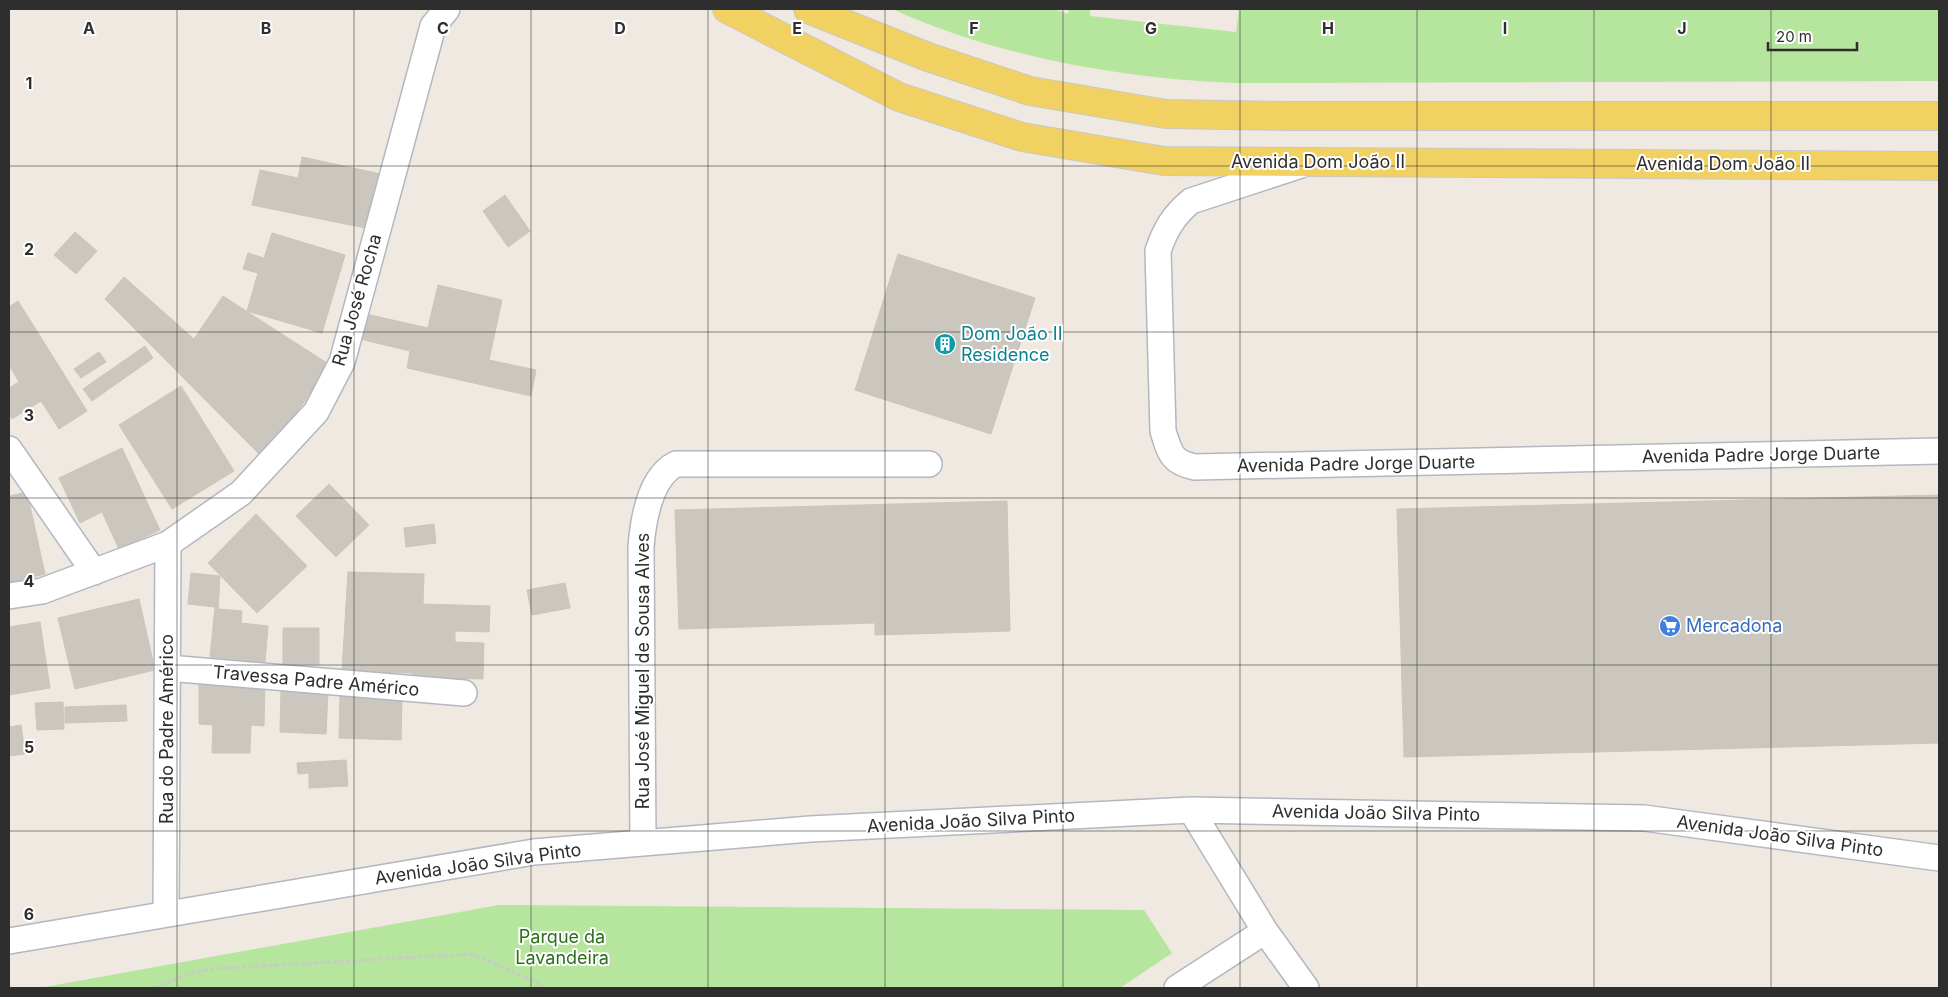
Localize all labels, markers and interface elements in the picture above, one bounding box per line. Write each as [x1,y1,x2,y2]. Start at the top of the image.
text: A [83,18,95,38]
text: B [261,18,271,38]
text: C [437,18,449,38]
text: D [614,18,626,38]
text: E [792,18,802,38]
text: F [969,18,979,38]
text: G [1145,18,1157,38]
text: H [1322,18,1334,38]
text: I [1503,18,1507,38]
text: J [1677,18,1687,38]
scale bar [1768,20,1857,52]
text: 20 m [1776,27,1812,46]
text: 1 [26,73,32,93]
street label: Avenida Dom João II [1231,151,1405,172]
street label: Avenida Dom João II [1636,153,1810,174]
street label: Rua José Rocha [328,231,385,368]
text: 2 [24,239,34,259]
place label: Dom João II Residence [961,323,1063,365]
building icon: Dom João II Residence [933,332,957,356]
text: 3 [24,405,34,425]
street label: Avenida Padre Jorge Duarte [1642,442,1880,467]
street label: Avenida Padre Jorge Duarte [1237,451,1475,476]
street label: Rua José Miguel de Sousa Alves [632,533,653,809]
text: 4 [24,571,35,591]
supermarket icon: Mercadona [1658,614,1682,638]
place label: Mercadona [1686,615,1782,636]
street label: Rua do Padre Américo [156,634,177,824]
street label: Travessa Padre Américo [212,661,420,700]
text: 5 [24,737,34,757]
street label: Avenida João Silva Pinto [1272,800,1480,825]
street label: Avenida João Silva Pinto [866,805,1076,836]
street label: Avenida João Silva Pinto [1675,811,1885,860]
street label: Avenida João Silva Pinto [373,839,583,888]
text: 6 [24,904,34,924]
park label: Parque da Lavandeira [515,926,609,968]

